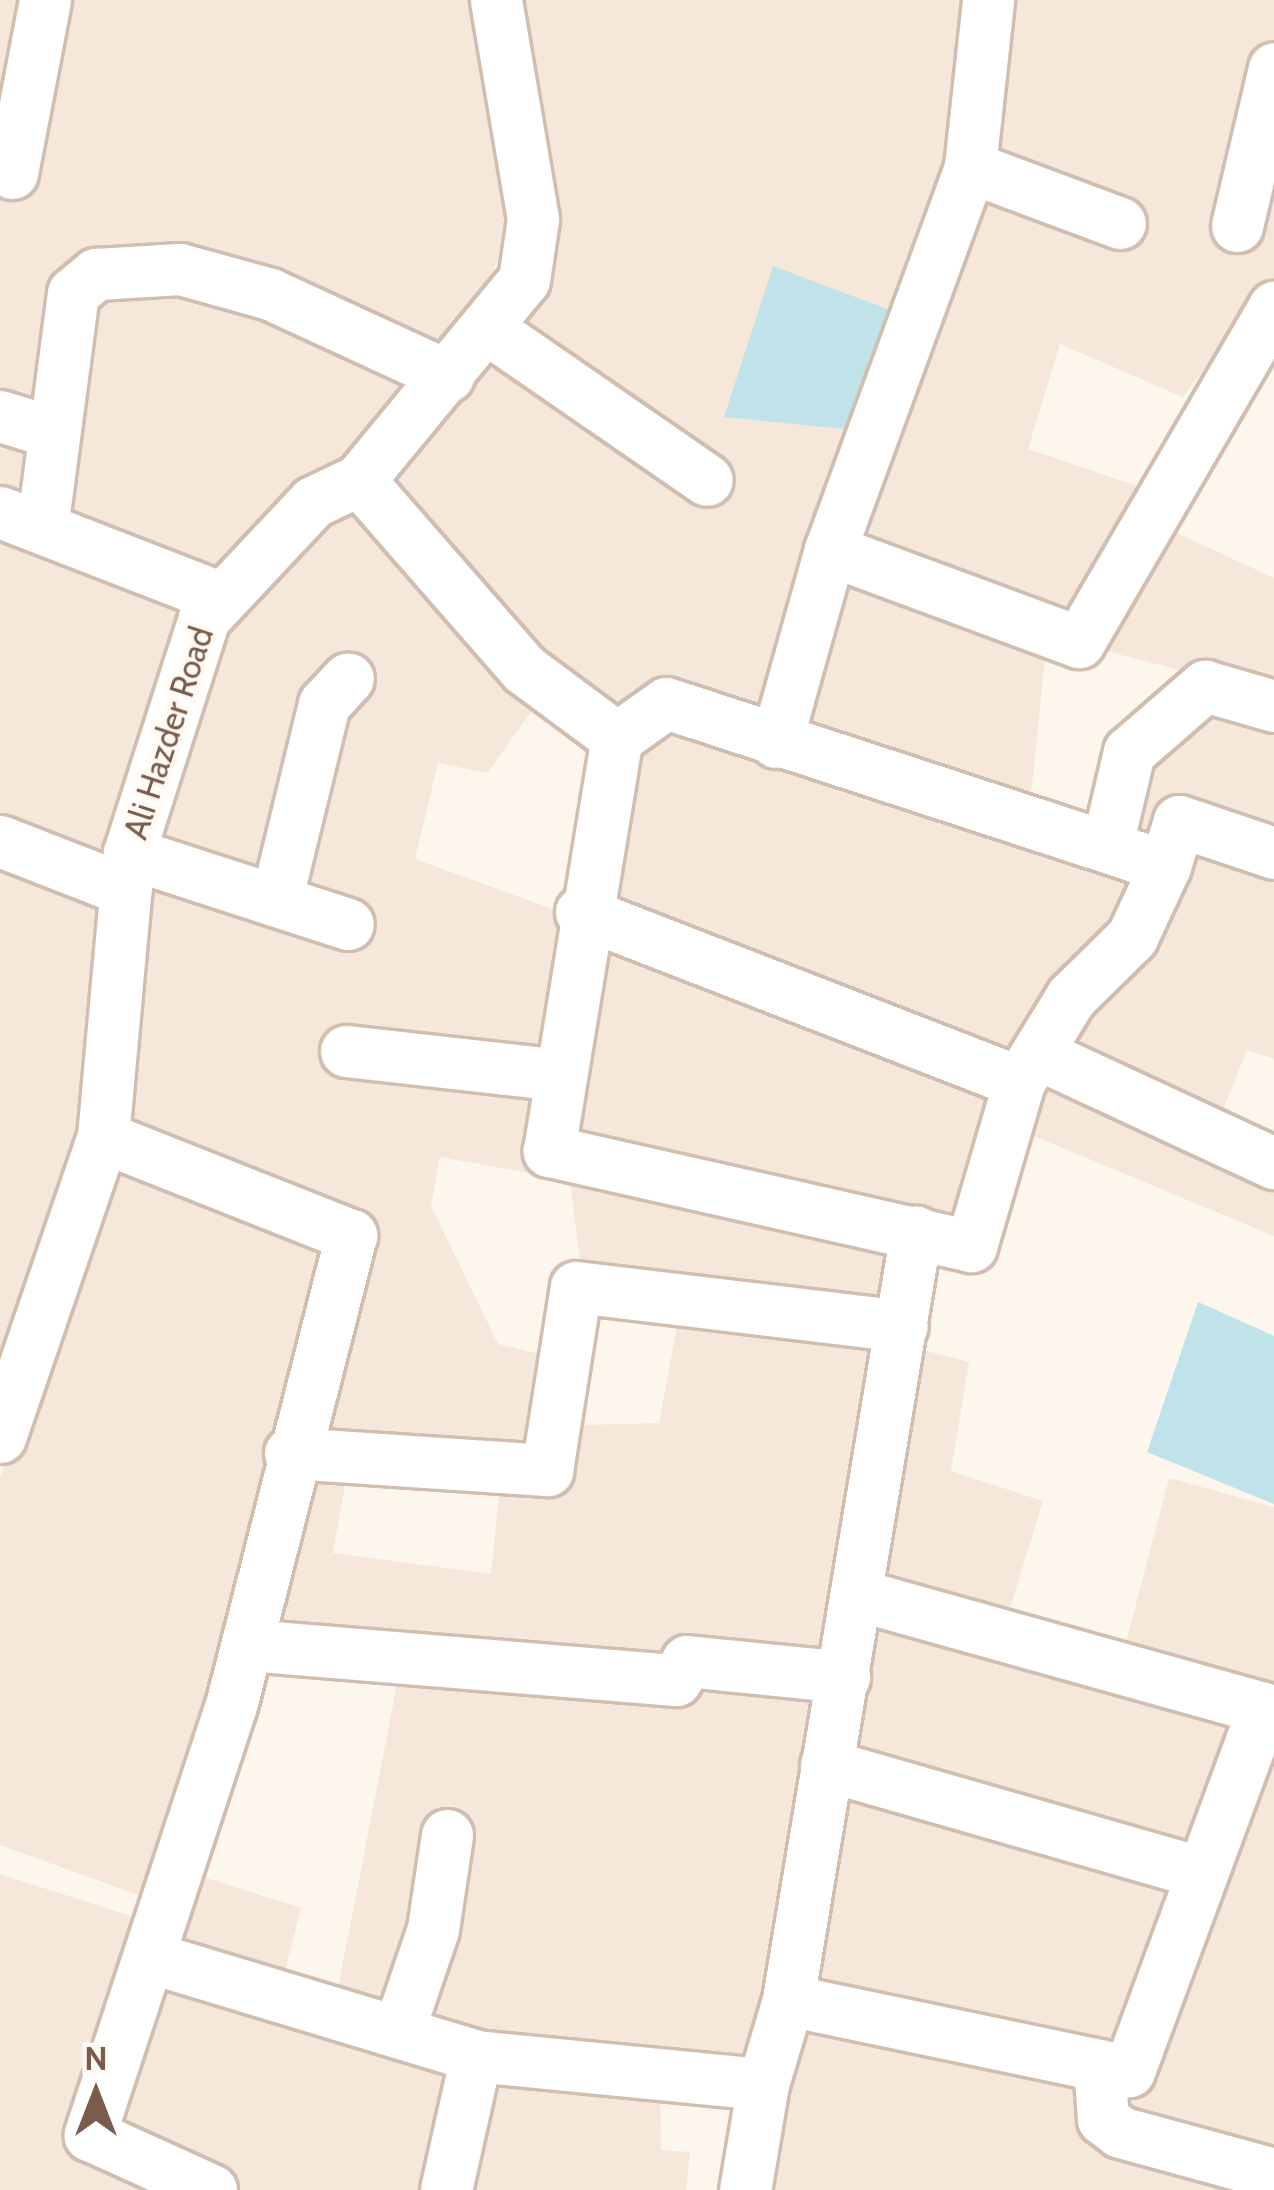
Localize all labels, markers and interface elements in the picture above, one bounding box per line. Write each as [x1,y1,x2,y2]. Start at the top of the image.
street label: Ali Hazder Road [116,622,222,844]
north arrow [36,2034,156,2154]
text: N [84,2038,108,2078]

